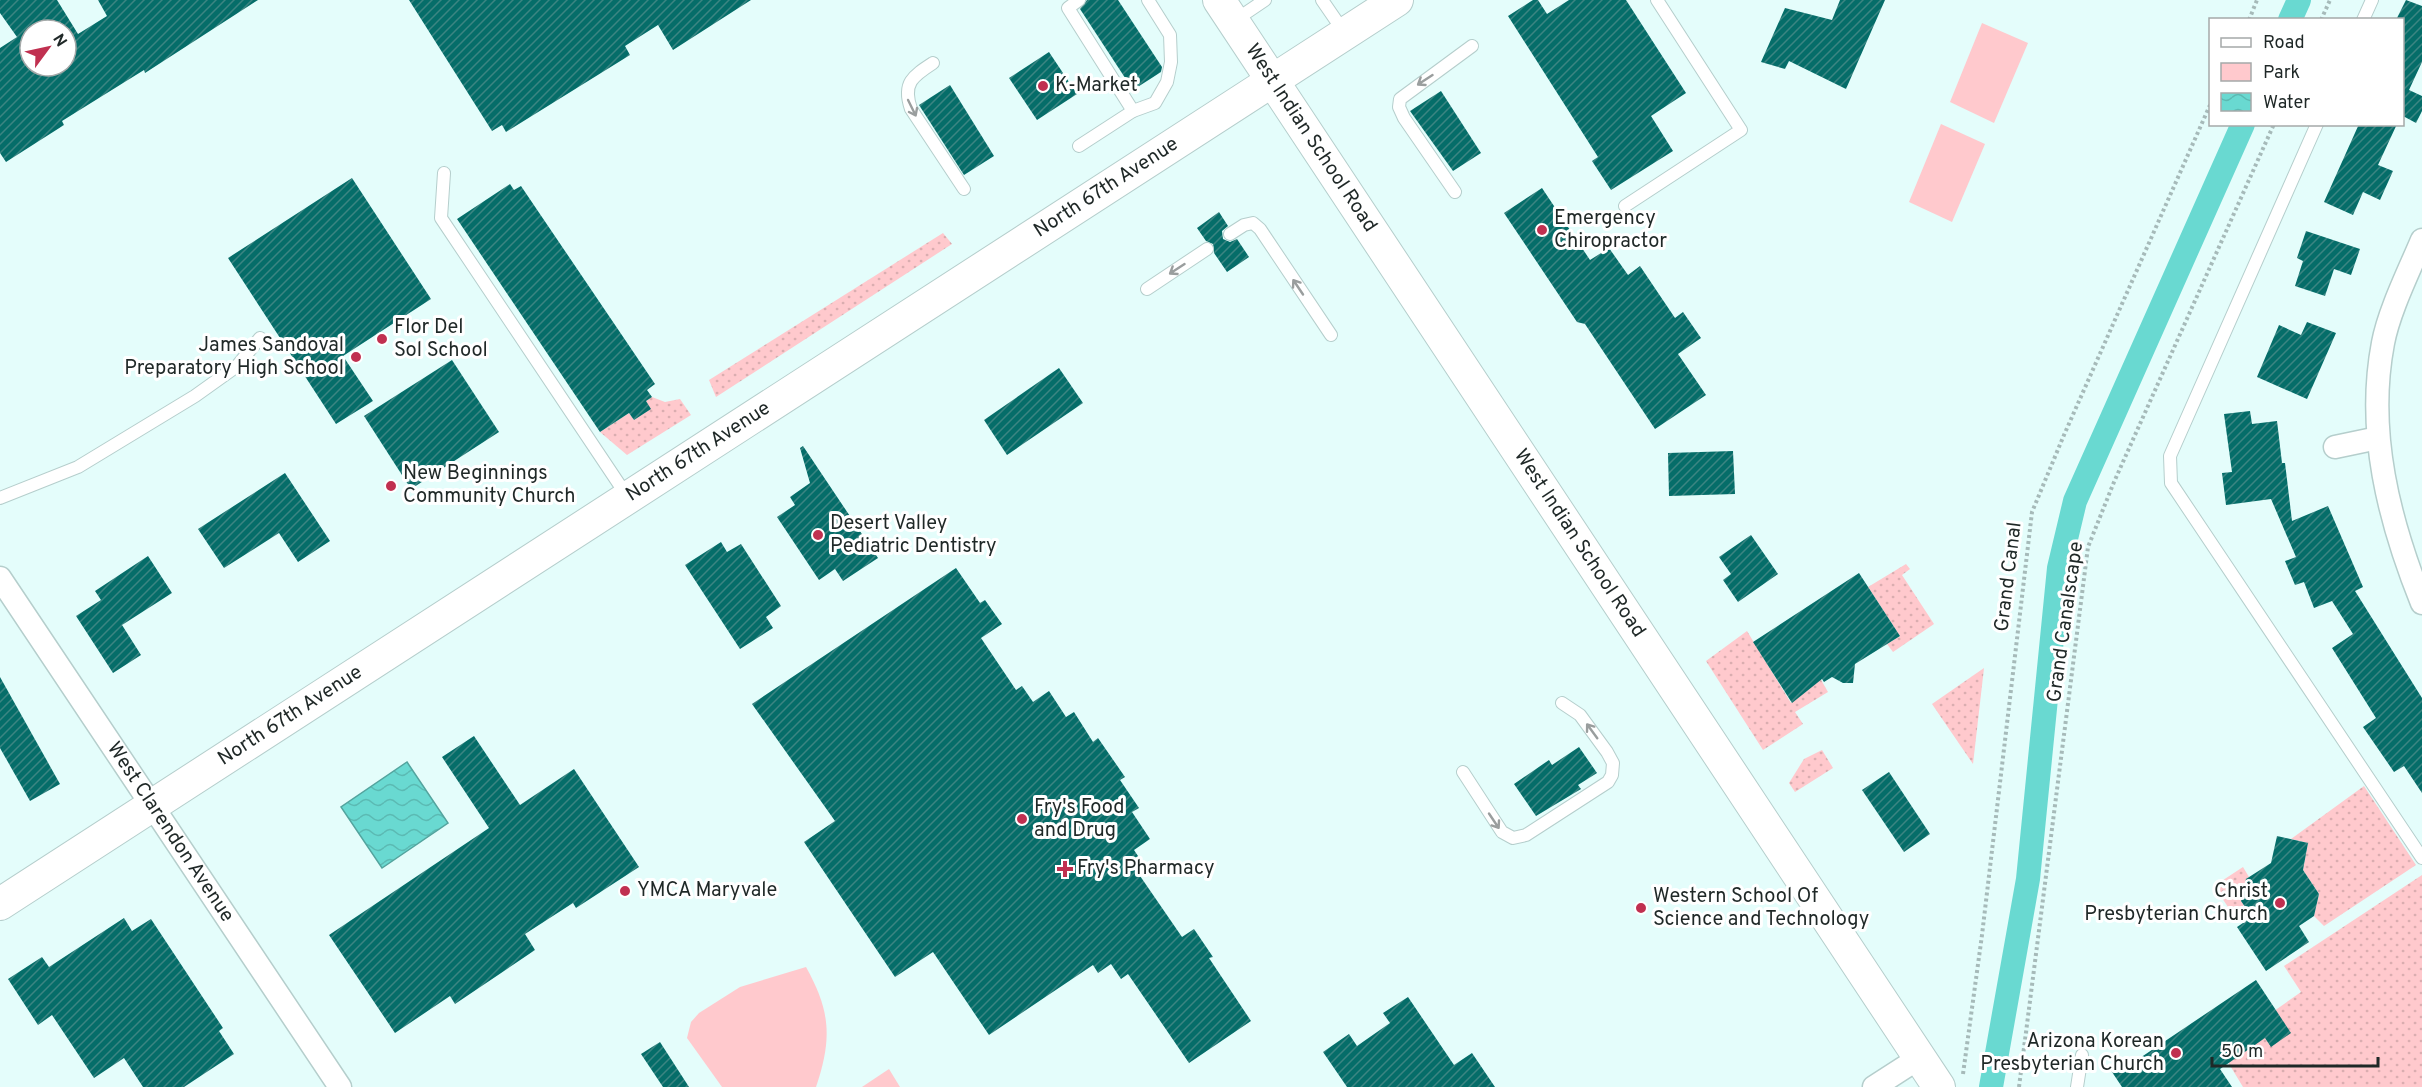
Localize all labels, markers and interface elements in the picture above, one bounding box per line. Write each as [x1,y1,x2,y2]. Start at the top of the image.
north arrow [18,18,78,78]
legend [2209,18,2404,126]
text: N [47,31,70,51]
text: Road [2263,32,2305,55]
street label: West Indian School Road [1239,39,1382,238]
text: Park [2263,62,2300,85]
place label: K-Market [1055,73,1138,99]
one-way arrow [1418,74,1434,86]
marker: K-Market [1036,79,1050,93]
text: Water [2263,92,2310,115]
one-way arrow [906,99,918,116]
street label: North 67th Avenue [1029,132,1184,244]
place label: Emergency Chiropractor [1554,206,1667,255]
marker: Emergency Chiropractor [1535,223,1549,237]
one-way arrow [1169,263,1186,275]
one-way arrow [1292,279,1304,295]
place label: Flor Del Sol School [394,315,488,364]
marker: Flor Del Sol School [375,332,389,346]
place label: James Sandoval Preparatory High School [124,333,344,382]
marker: James Sandoval Preparatory High School [349,350,363,364]
street label: North 67th Avenue [621,396,776,508]
street label: West Indian School Road [1507,444,1651,643]
place label: New Beginnings Community Church [403,461,576,510]
marker: New Beginnings Community Church [384,479,398,493]
place label: Desert Valley Pediatric Dentistry [830,511,997,560]
street label: Grand Canal [1989,521,2029,633]
marker: Desert Valley Pediatric Dentistry [811,528,825,542]
street label: Grand Canalscape [2042,540,2090,704]
street label: North 67th Avenue [213,660,368,772]
one-way arrow [1586,724,1598,740]
street label: West Clarendon Avenue [100,737,240,928]
place label: Fry's Food and Drug [1034,795,1124,844]
marker: Fry's Food and Drug [1015,812,1029,826]
one-way arrow [1488,812,1500,829]
place label: Fry's Pharmacy [1077,856,1215,882]
marker: Fry's Pharmacy [1058,862,1072,876]
place label: YMCA Maryvale [637,878,777,904]
place label: Christ Presbyterian Church [2084,879,2268,928]
marker: YMCA Maryvale [618,884,632,898]
place label: Western School Of Science and Technology [1653,884,1869,933]
marker: Christ Presbyterian Church [2273,896,2287,910]
marker: Western School Of Science and Technology [1634,901,1648,915]
place label: Arizona Korean Presbyterian Church [1980,1029,2164,1078]
scale bar [2212,1030,2378,1068]
text: 50 m [2221,1041,2263,1064]
marker: Arizona Korean Presbyterian Church [2169,1046,2183,1060]

